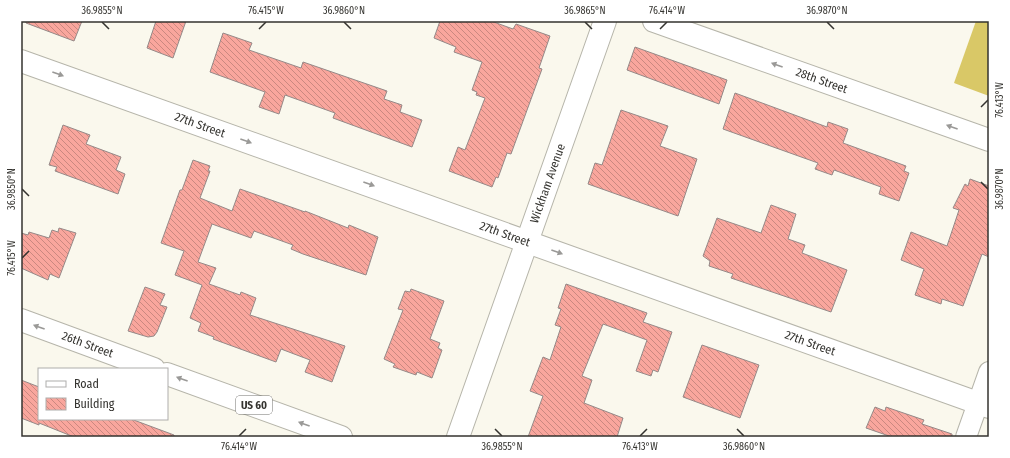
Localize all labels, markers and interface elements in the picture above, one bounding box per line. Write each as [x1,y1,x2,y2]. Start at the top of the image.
text: 36.9855°N [82,5,123,17]
text: 76.415°W [248,5,284,17]
text: 36.9860°N [323,5,365,17]
text: 36.9865°N [564,5,606,17]
text: 76.414°W [649,5,685,17]
text: 36.9870°N [807,5,847,17]
one-way arrow [771,62,783,68]
street label: 28th Street [794,65,850,96]
one-way arrow [52,71,64,77]
text: 76.413°W [994,82,1006,118]
street label: 27th Street [173,109,227,140]
one-way arrow [946,124,958,130]
one-way arrow [241,138,253,144]
street label: Wickham Avenue [527,142,568,225]
text: 36.9850°N [6,168,18,210]
text: 36.9870°N [994,169,1006,209]
one-way arrow [363,182,375,188]
street label: 27th Street [478,219,532,249]
text: 76.415°W [6,240,18,276]
one-way arrow [551,249,563,255]
one-way arrow [32,323,44,329]
street label: 27th Street [783,328,837,359]
street label: 26th Street [60,329,115,360]
legend [38,368,168,420]
one-way arrow [176,376,188,382]
text: Road [74,377,99,391]
road number: US 60 [236,396,272,414]
text: Building [74,397,115,411]
one-way arrow [298,420,310,426]
text: 76.414°W [221,441,257,453]
text: 36.9855°N [482,441,523,453]
text: 76.413°W [622,441,658,453]
text: 36.9860°N [723,441,765,453]

